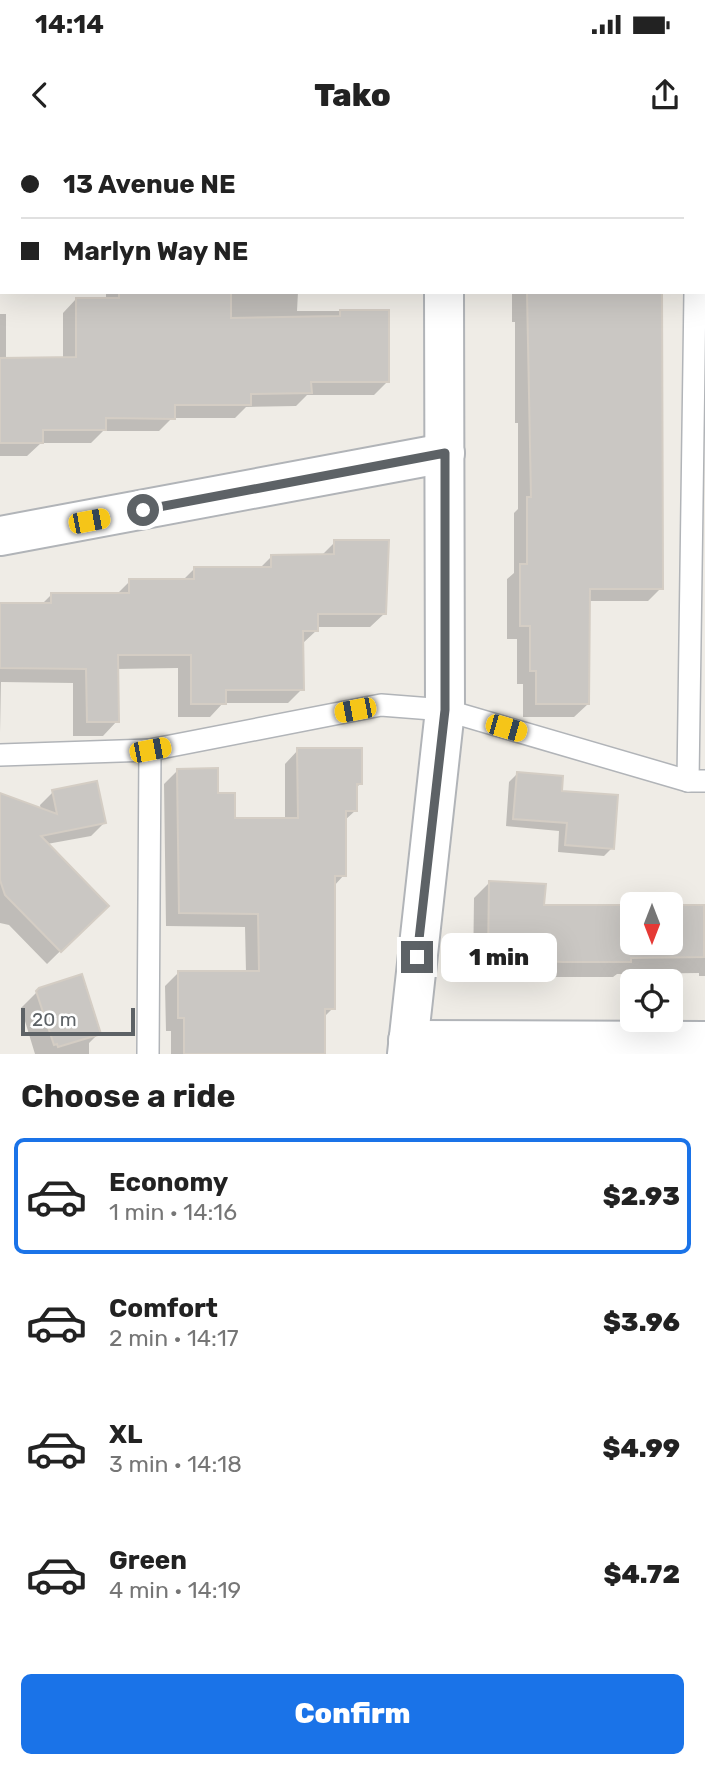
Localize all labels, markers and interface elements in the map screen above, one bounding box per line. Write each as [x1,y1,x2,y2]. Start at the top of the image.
text: 14:14 [35,9,104,40]
icon: back [21,76,59,114]
text: Tako [314,76,391,114]
icon: share [646,76,684,114]
text: 13 Avenue NE [63,169,236,200]
text: Marlyn Way NE [63,236,248,267]
route start [127,494,159,526]
car [67,507,112,535]
car [333,696,378,724]
car [483,712,530,744]
car [128,736,173,764]
north arrow [620,892,682,956]
map controls [620,892,683,1032]
callout: 1 min [442,932,557,982]
route end [401,941,433,973]
text: 1 min [469,943,529,971]
button: locate [620,969,683,1032]
scale bar [21,1005,135,1037]
text: 20 m [32,1008,77,1031]
text: Choose a ride [21,1077,235,1115]
icon: car [25,1165,88,1228]
text: Economy [109,1167,228,1198]
text: $2.93 [603,1181,680,1212]
text: 1 min · 14:16 [109,1198,237,1226]
icon: car [25,1291,88,1354]
text: Comfort [109,1293,218,1324]
text: $3.96 [603,1307,680,1338]
text: 2 min · 14:17 [109,1324,239,1352]
icon: car [25,1417,88,1480]
text: XL [109,1419,142,1450]
text: $4.99 [603,1433,680,1464]
text: 3 min · 14:18 [109,1450,242,1478]
icon: car [25,1543,88,1606]
text: Green [109,1545,187,1576]
text: $4.72 [604,1559,680,1590]
text: 4 min · 14:19 [109,1576,241,1604]
button: Confirm [21,1674,684,1754]

